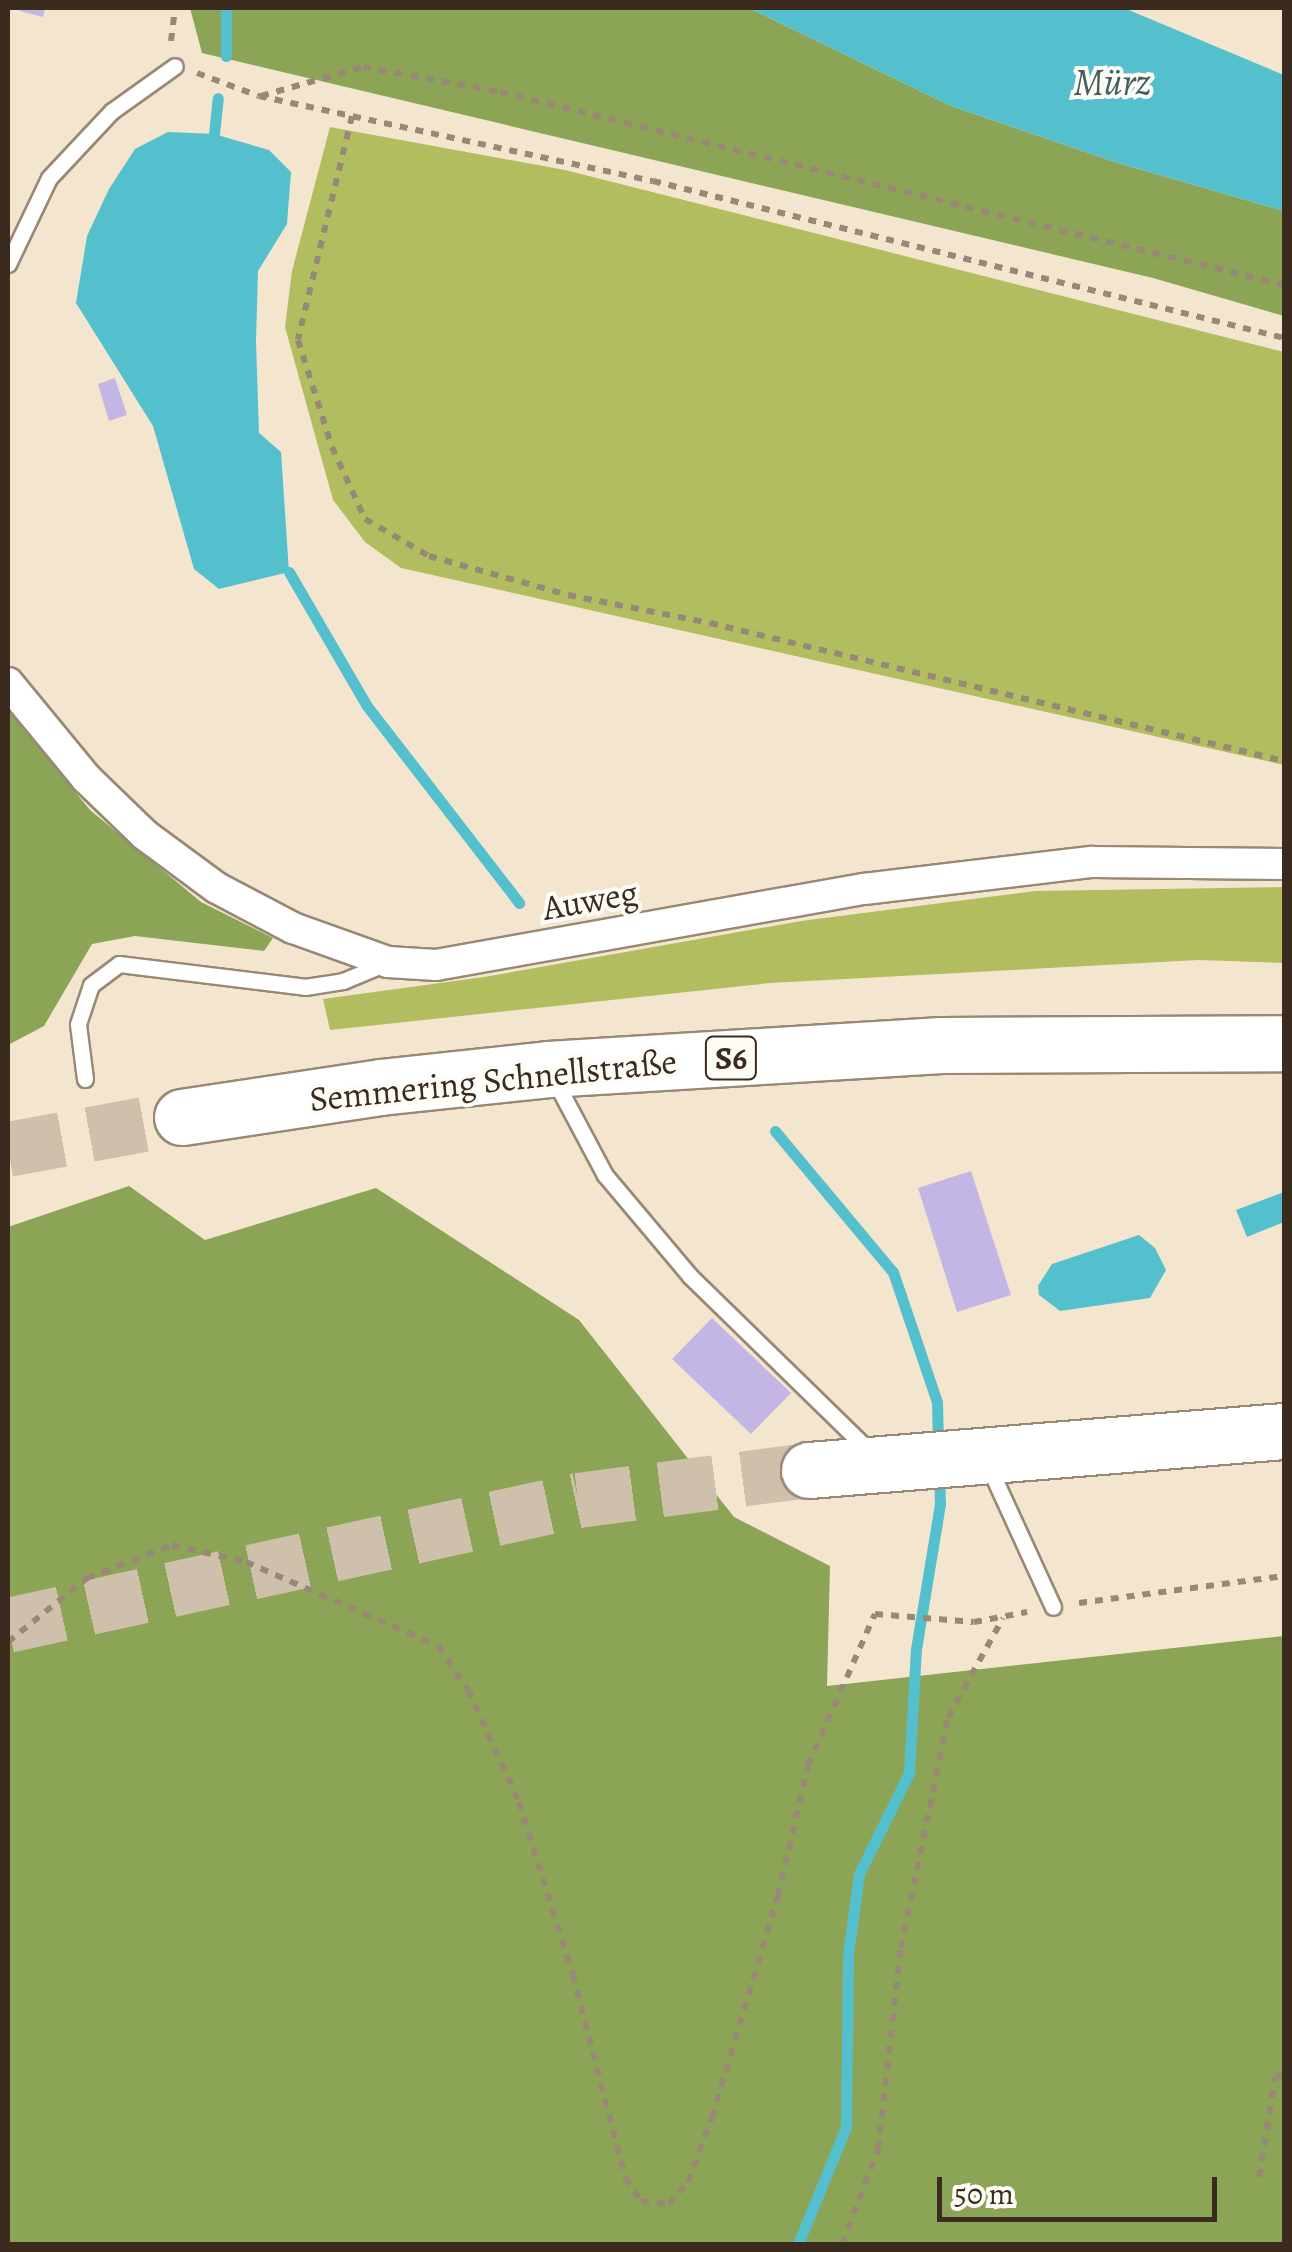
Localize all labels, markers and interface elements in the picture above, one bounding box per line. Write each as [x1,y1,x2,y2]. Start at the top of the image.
water label: Mürz [1074,60,1150,106]
street label: Auweg [539,871,641,929]
road number: S6 [704,1031,758,1085]
street label: Semmering Schnellstraße [307,1040,679,1120]
scale bar [942,2157,1222,2219]
text: 50 m [954,2174,1014,2214]

